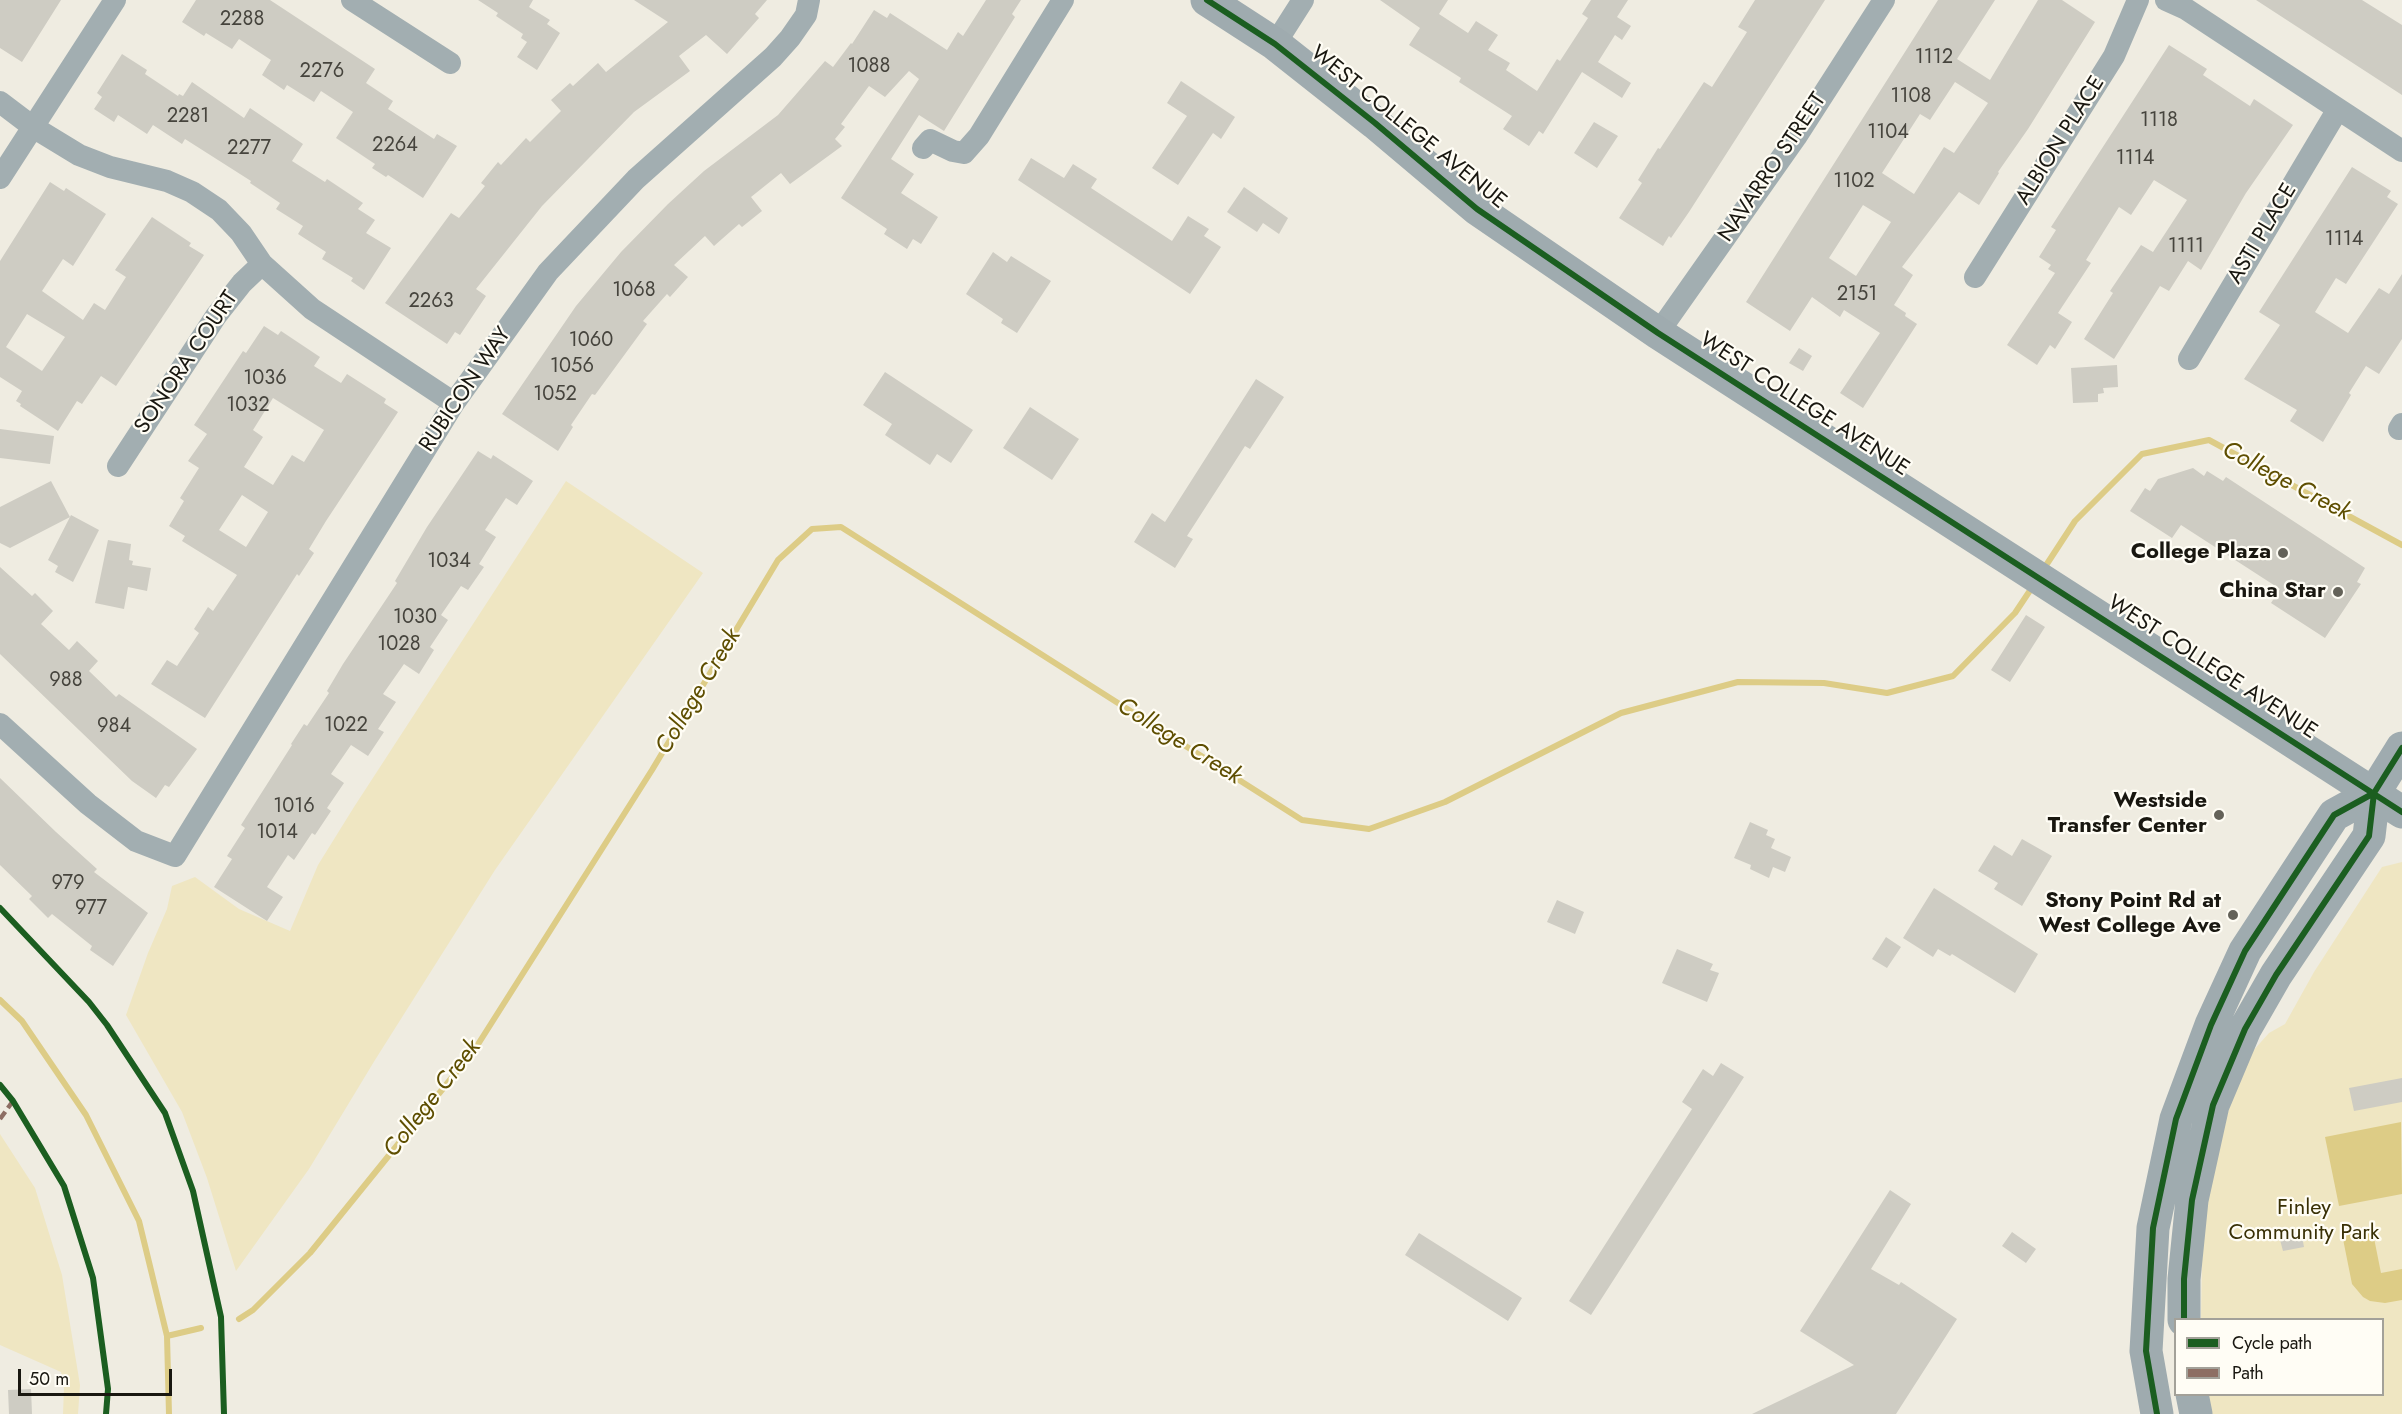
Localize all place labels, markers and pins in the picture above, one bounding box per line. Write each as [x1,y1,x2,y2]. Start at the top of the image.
place label: College Plaza [2131,540,2271,566]
marker: College Plaza [2276,546,2290,560]
place label: China Star [2219,579,2326,605]
marker: China Star [2331,585,2345,599]
place label: Westside Transfer Center [2048,789,2207,840]
marker: Westside Transfer Center [2212,808,2226,822]
place label: Stony Point Rd at West College Ave [2039,889,2221,940]
marker: Stony Point Rd at West College Ave [2226,908,2240,922]

